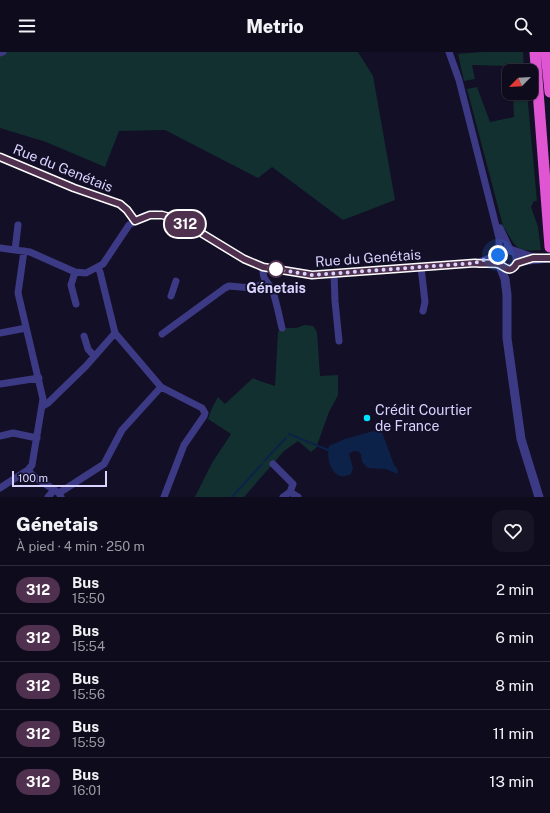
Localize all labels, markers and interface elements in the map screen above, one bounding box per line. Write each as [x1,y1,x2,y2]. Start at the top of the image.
icon: menu [16,15,38,37]
icon: search [512,15,534,37]
text: Metrio [246,16,304,37]
north arrow [502,64,538,100]
map controls [502,64,538,100]
street label: Rue du Genétais [11,141,115,195]
line badge: 312 [162,211,208,237]
text: 312 [173,216,197,232]
your location [488,245,508,265]
street label: Rue du Genétais [315,246,421,270]
marker: Génetais [267,260,285,278]
place label: Génetais [246,280,306,296]
place label: Crédit Courtier de France [375,402,472,434]
marker: Crédit Courtier de France [362,413,372,423]
scale bar [12,469,107,488]
text: 100 m [18,472,48,484]
button: heart [492,510,534,552]
text: Génetais [16,513,98,535]
text: À pied · 4 min · 250 m [16,539,145,554]
text: Bus [72,574,99,591]
text: 2 min [496,581,534,598]
text: 312 [26,582,50,598]
text: 15:50 [72,591,105,606]
text: Bus [72,622,99,639]
text: 6 min [496,629,534,646]
text: 312 [26,630,50,646]
text: 15:54 [72,639,105,654]
text: Bus [72,670,99,687]
text: 8 min [495,677,534,694]
text: 312 [26,678,50,694]
text: 15:56 [72,687,105,702]
text: Bus [72,718,99,735]
text: 11 min [493,725,534,742]
text: 312 [26,726,50,742]
text: 15:59 [72,735,105,750]
text: Bus [72,766,99,783]
text: 13 min [489,773,534,790]
text: 312 [26,774,50,790]
text: 16:01 [72,783,102,798]

